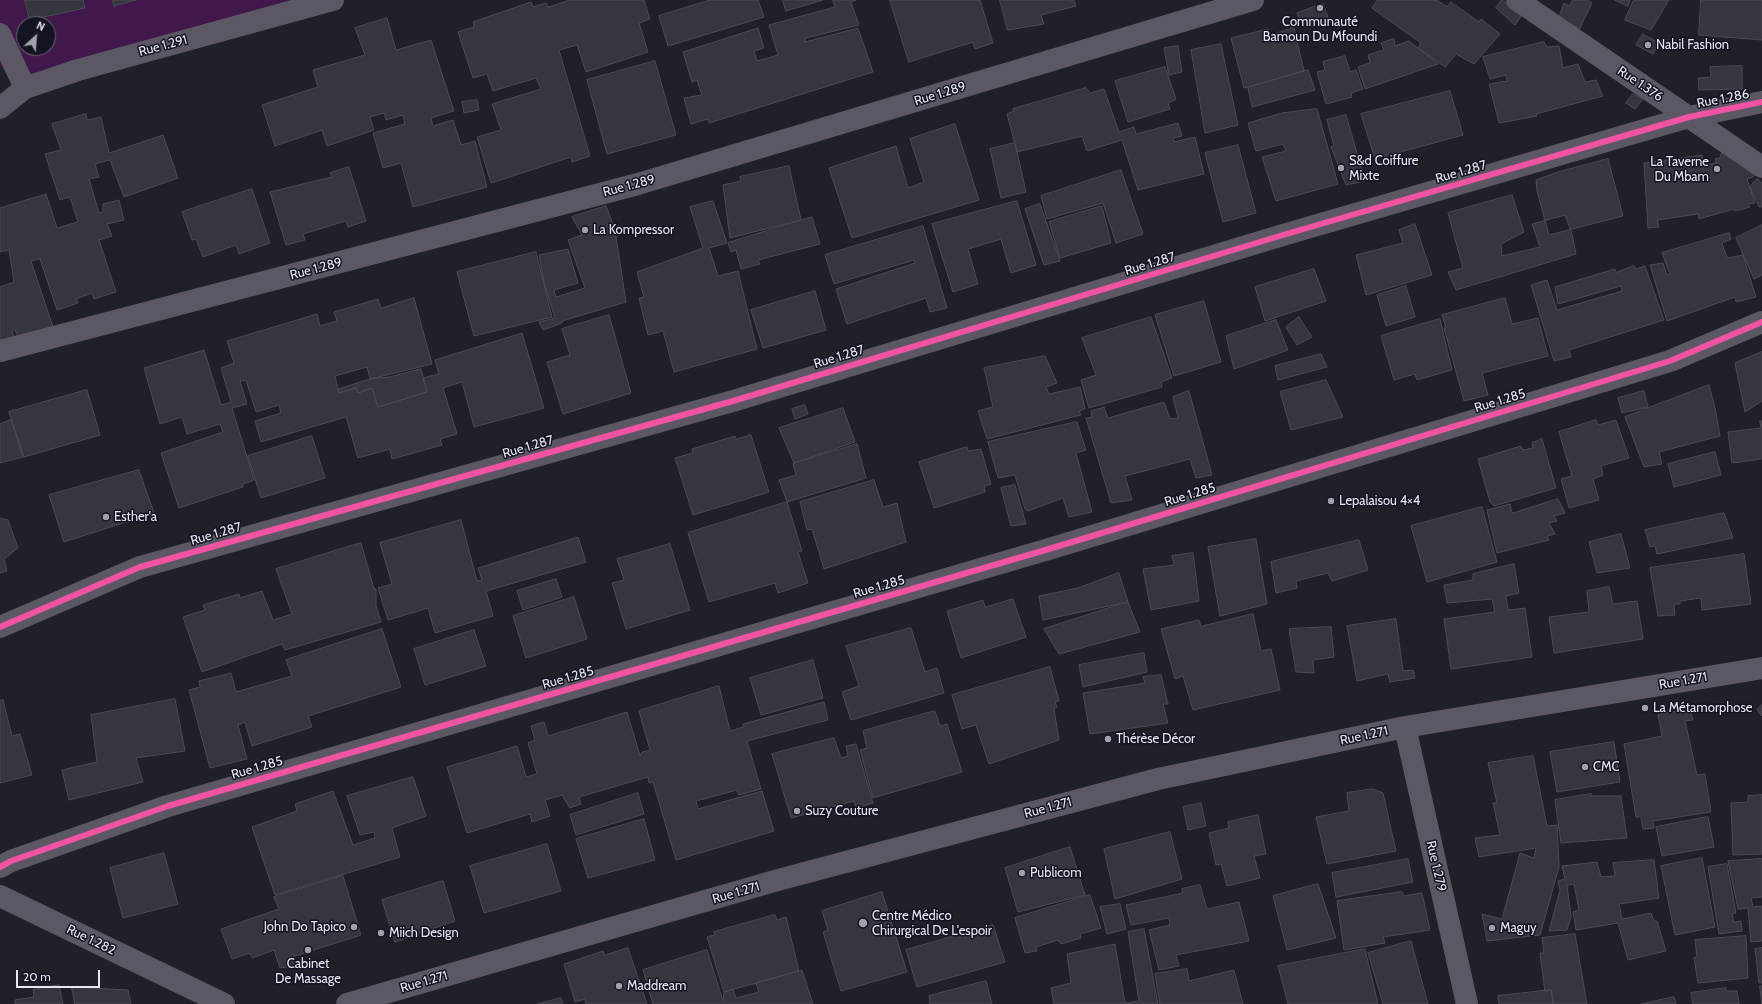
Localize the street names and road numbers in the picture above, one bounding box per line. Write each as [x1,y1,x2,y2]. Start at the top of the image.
street label: Rue 1.291 [137,32,189,60]
street label: Rue 1.376 [1614,63,1666,105]
street label: Rue 1.289 [912,79,968,109]
street label: Rue 1.286 [1695,86,1751,112]
street label: Rue 1.287 [1434,157,1488,187]
street label: Rue 1.289 [601,172,657,200]
street label: Rue 1.287 [1123,249,1177,279]
street label: Rue 1.289 [288,255,344,283]
street label: Rue 1.287 [812,342,866,372]
street label: Rue 1.285 [1473,386,1527,416]
street label: Rue 1.287 [501,432,555,462]
street label: Rue 1.285 [1163,480,1217,510]
street label: Rue 1.287 [189,519,243,549]
street label: Rue 1.285 [852,572,906,602]
street label: Rue 1.285 [541,663,595,693]
street label: Rue 1.271 [1658,669,1708,693]
street label: Rue 1.271 [1339,723,1389,749]
street label: Rue 1.285 [230,753,284,783]
street label: Rue 1.271 [1023,794,1073,822]
street label: Rue 1.279 [1423,839,1449,893]
street label: Rue 1.271 [710,879,762,907]
street label: Rue 1.282 [64,921,118,959]
street label: Rue 1.271 [398,968,450,996]

